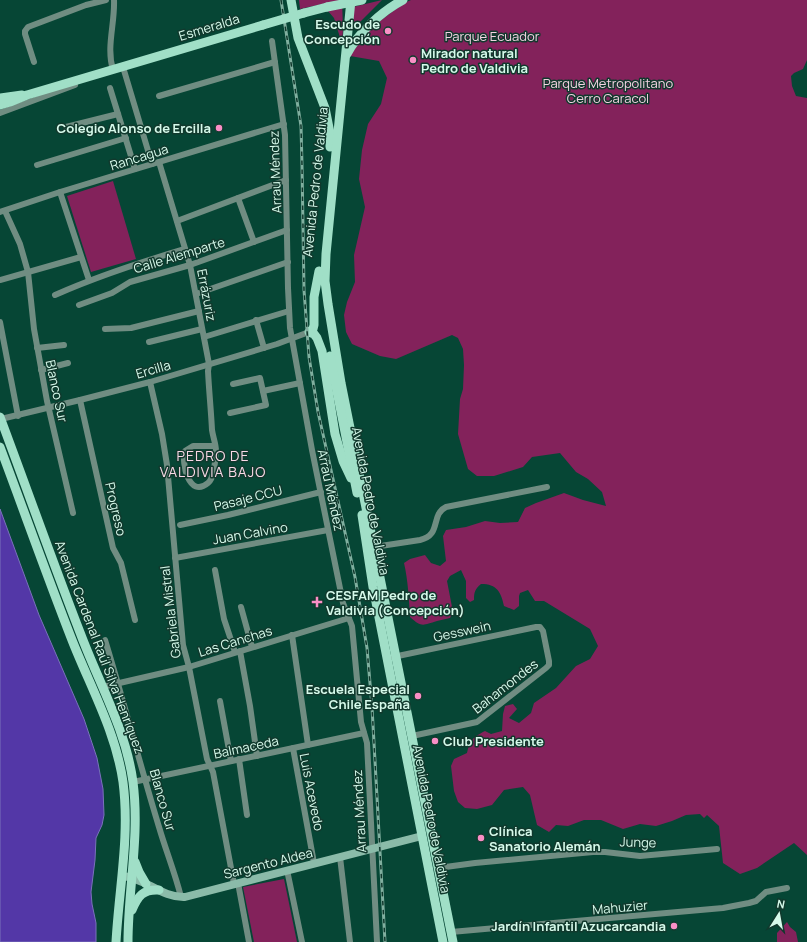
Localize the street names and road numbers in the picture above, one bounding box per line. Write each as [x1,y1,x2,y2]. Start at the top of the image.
street label: Esmeralda [177,9,241,45]
street label: Avenida Pedro de Valdivia [298,106,332,258]
street label: Arrau Méndez [265,130,285,214]
street label: Rancagua [108,140,170,174]
street label: Calle Alemparte [131,232,227,277]
street label: Errázuriz [193,267,221,323]
street label: Ercilla [134,355,172,383]
street label: Blanco Sur [42,358,72,424]
street label: Avenida Pedro de Valdivia [348,425,394,577]
street label: Arrau Méndez [314,447,348,533]
street label: Progreso [101,480,131,538]
street label: Pasaje CCU [212,481,284,515]
street label: Juan Calvino [211,517,289,548]
street label: Avenida Cardenal Raúl Silva Henríquez [51,538,149,756]
street label: Gabriela Mistral [155,565,185,659]
street label: Gesswein [432,616,492,646]
street label: Las Canchas [196,621,274,661]
street label: Bahamondes [468,655,542,717]
street label: Balmaceda [212,731,280,763]
street label: Avenida Pedro de Valdivia [409,743,455,895]
street label: Luis Acevedo [296,752,328,833]
street label: Blanco Sur [146,767,181,833]
street label: Arrau Méndez [348,769,370,853]
street label: Junge [619,832,657,852]
street label: Sargento Aldea [221,843,315,883]
street label: Mahuzier [591,896,649,918]

